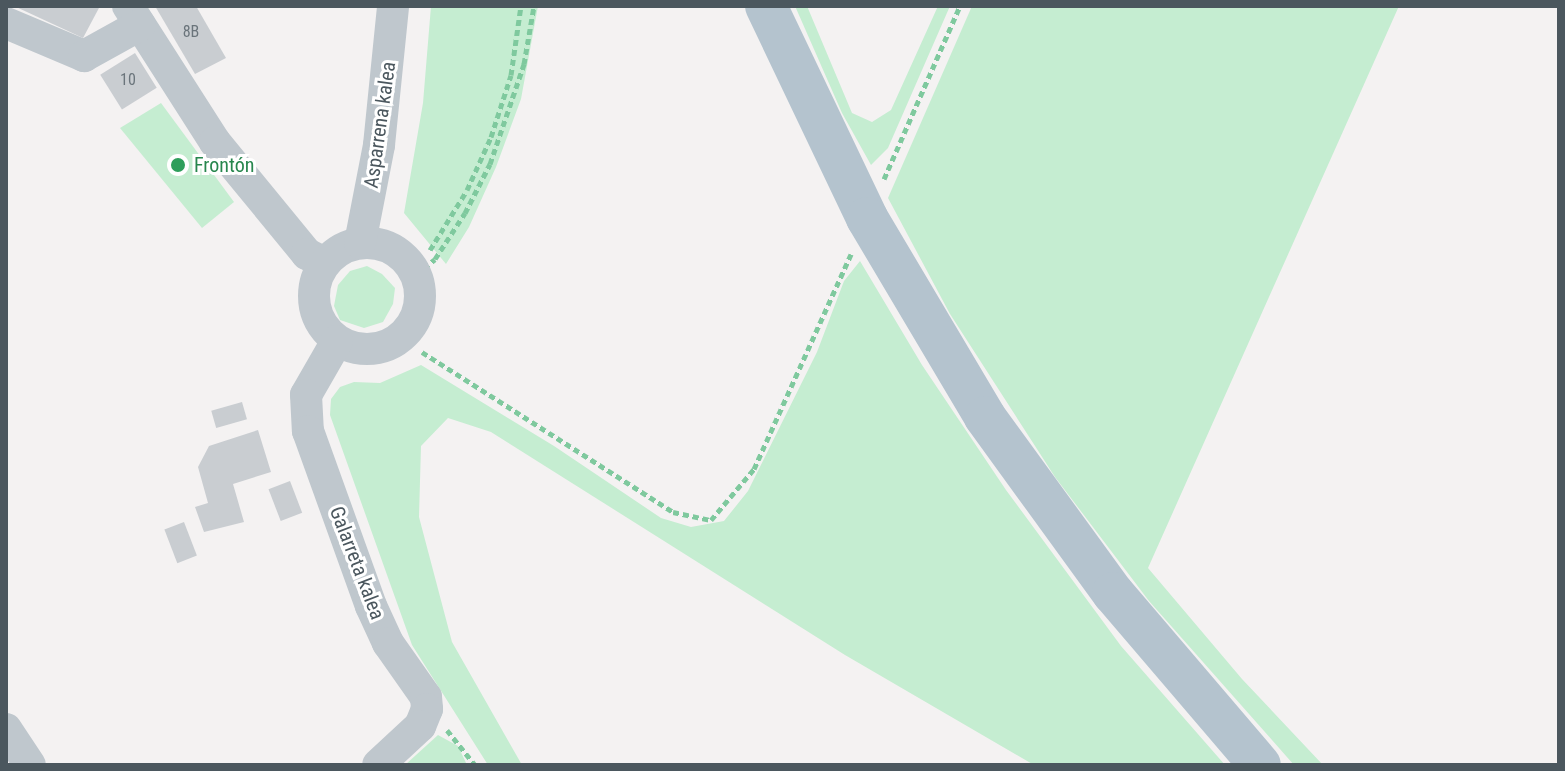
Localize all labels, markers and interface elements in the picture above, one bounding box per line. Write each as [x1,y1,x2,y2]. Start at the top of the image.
house number: 8B [183,22,199,42]
street label: Asparrena kalea [359,60,401,190]
house number: 10 [120,70,136,90]
place label: Frontón [194,153,254,177]
marker: Frontón [169,156,187,174]
street label: Galarreta kalea [324,503,390,623]

